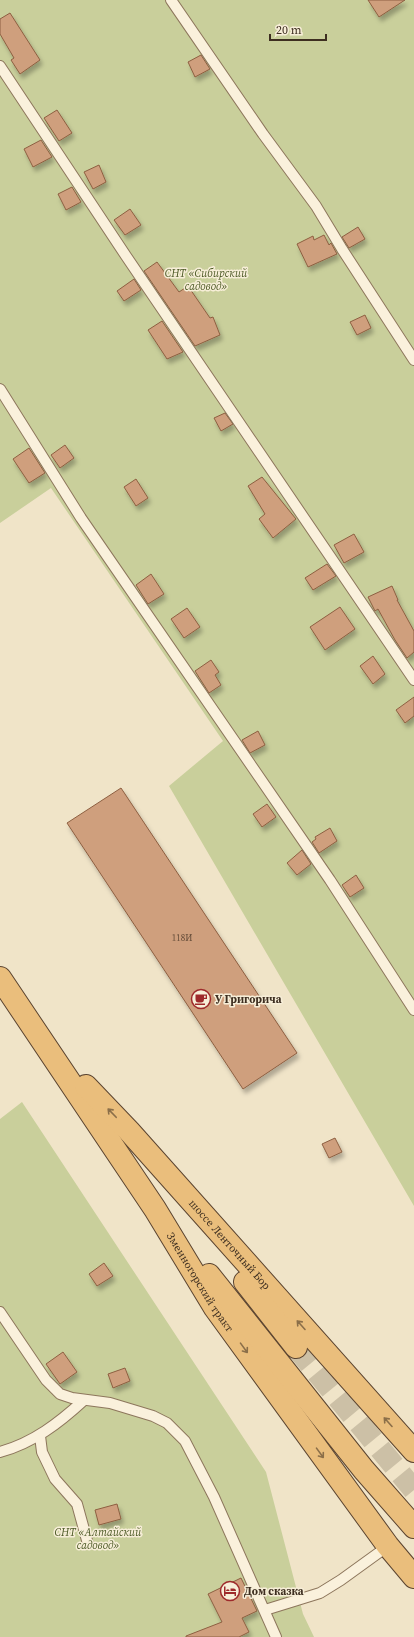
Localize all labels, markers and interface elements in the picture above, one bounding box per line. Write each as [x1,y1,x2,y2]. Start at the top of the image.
scale bar [270,16,326,42]
text: 20 m [276,22,302,38]
park label: СНТ «Сибирский садовод» [165,266,248,294]
house number: 118И [172,932,192,944]
cafe icon: У Григорича [190,988,212,1010]
place label: У Григорича [215,992,282,1007]
one-way arrow [107,1108,117,1118]
street label: шоссе Ленточный Бор [186,1196,274,1293]
street label: Змеиногорский тракт [163,1229,237,1335]
one-way arrow [297,1320,306,1330]
one-way arrow [240,1342,248,1353]
one-way arrow [383,1417,393,1427]
one-way arrow [316,1447,325,1458]
park label: СНТ «Алтайский садовод» [55,1525,142,1553]
hotel icon: Дом сказка [219,1580,241,1602]
place label: Дом сказка [244,1584,304,1599]

